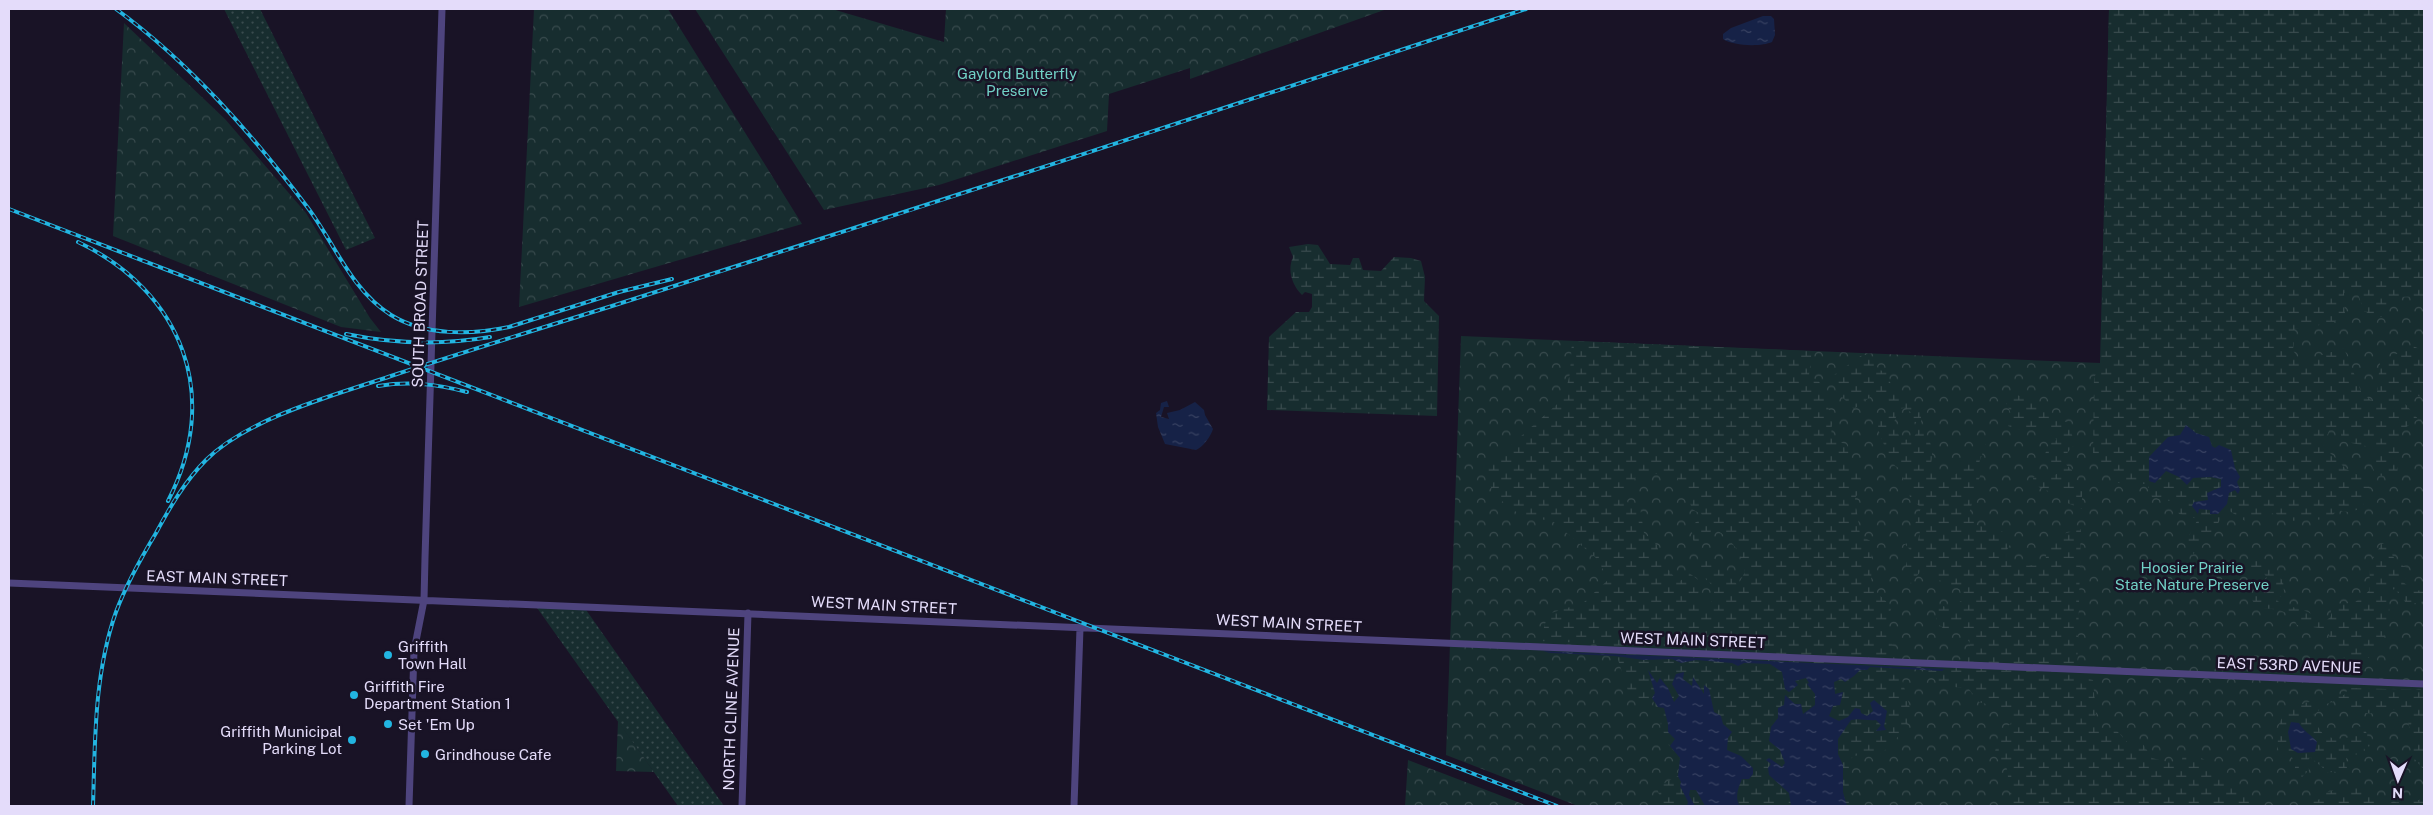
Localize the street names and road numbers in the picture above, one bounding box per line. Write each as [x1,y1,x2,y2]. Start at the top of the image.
street label: SOUTH BROAD STREET [409,220,431,388]
street label: EAST MAIN STREET [146,567,288,589]
street label: WEST MAIN STREET [811,593,957,617]
street label: WEST MAIN STREET [1216,611,1362,635]
street label: NORTH CLINE AVENUE [720,627,742,791]
street label: WEST MAIN STREET [1620,629,1766,651]
street label: EAST 53RD AVENUE [2216,654,2362,676]

